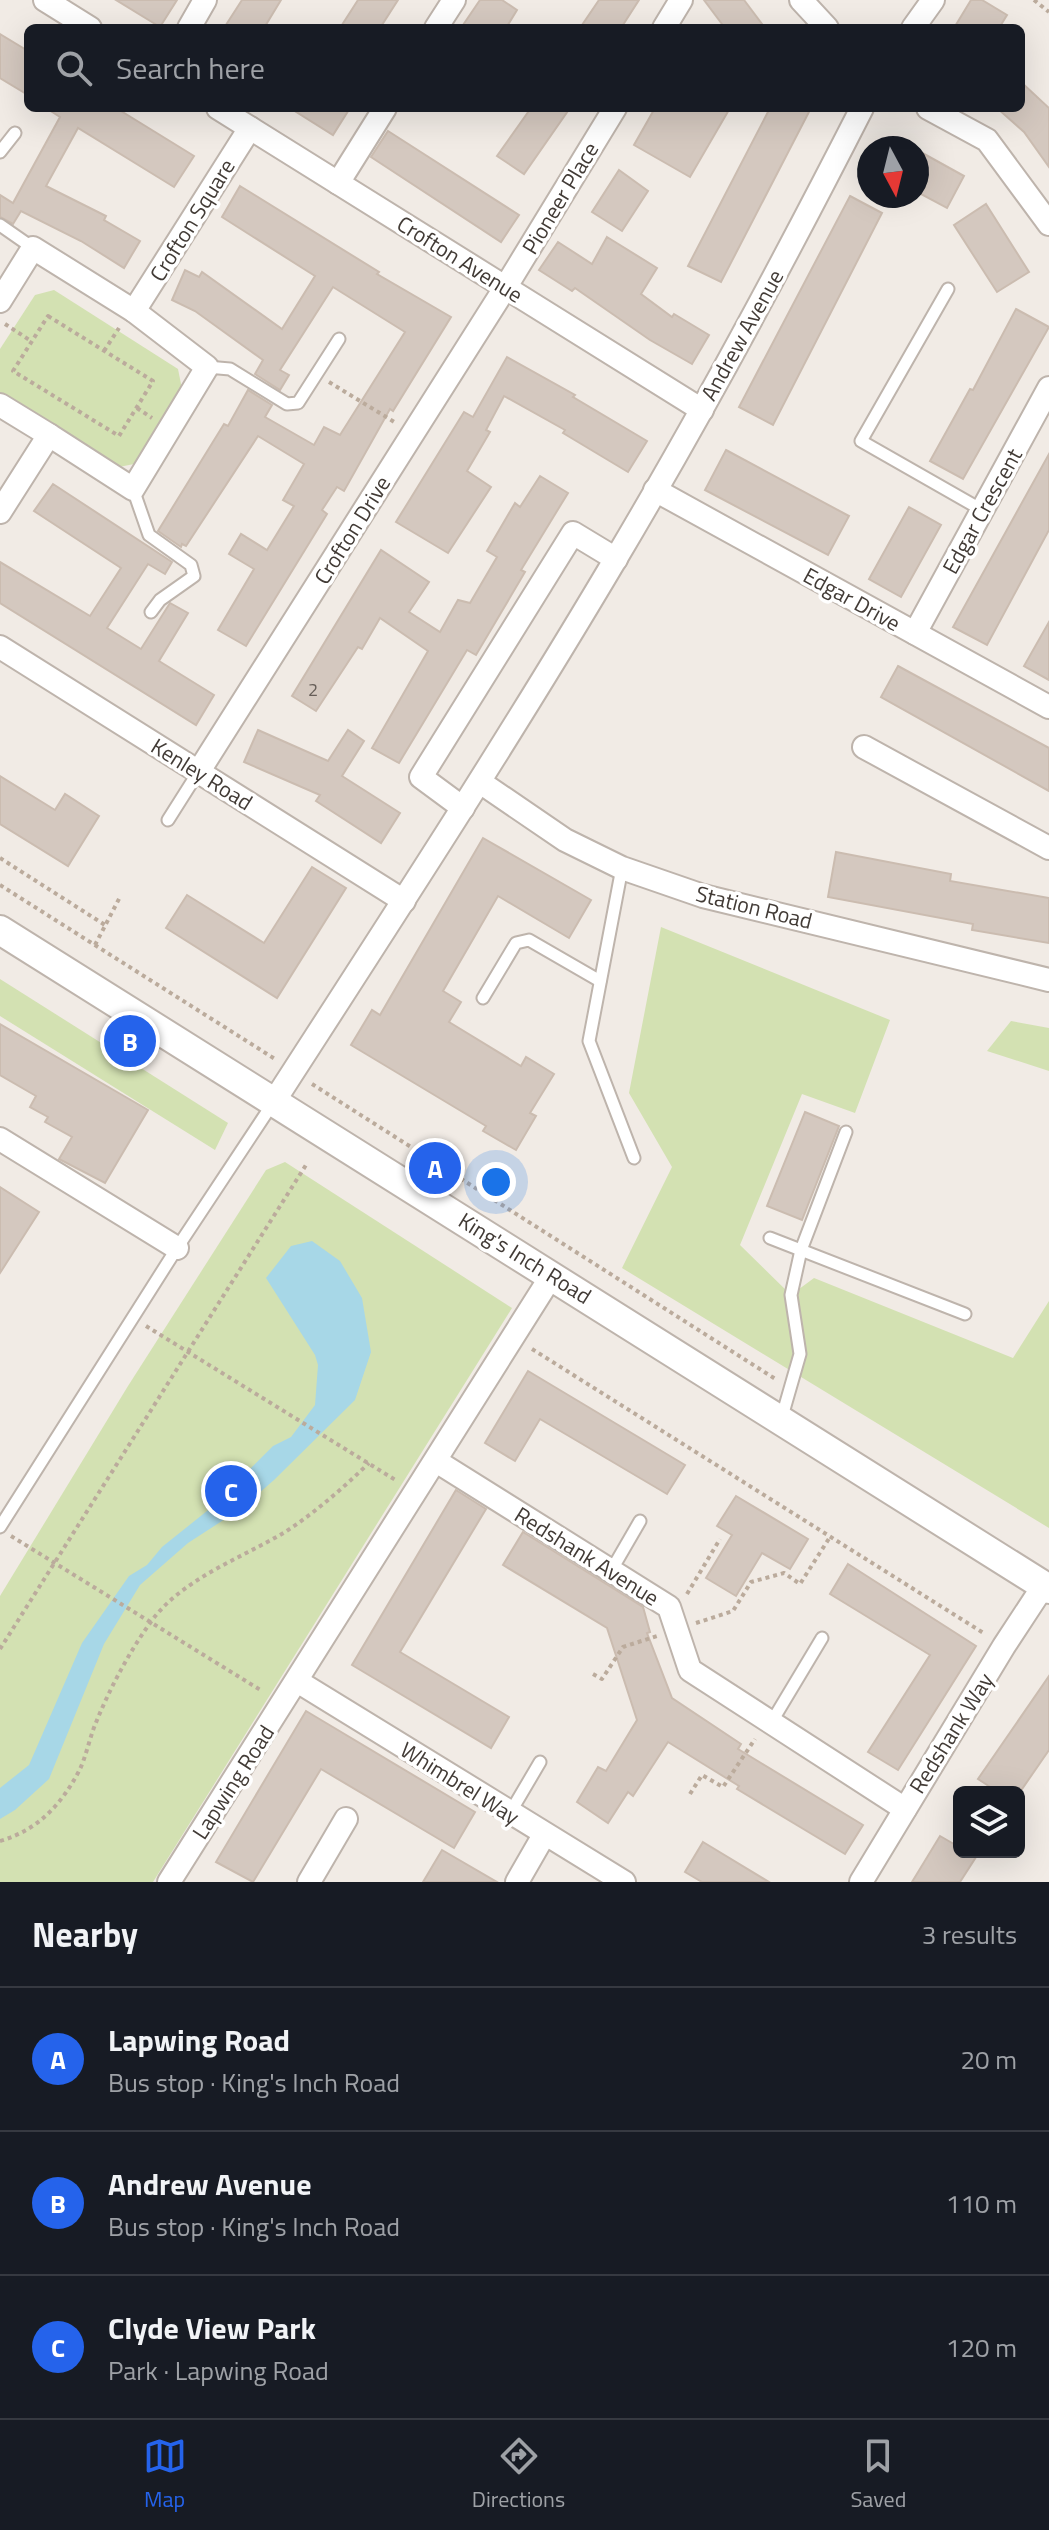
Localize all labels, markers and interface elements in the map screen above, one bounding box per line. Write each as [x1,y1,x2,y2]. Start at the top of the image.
search box [24,24,1025,112]
text: Search here [116,45,265,91]
icon: search [52,46,96,90]
street label: Pioneer Place [513,135,607,261]
north arrow [857,136,929,208]
street label: Crofton Square [141,152,243,288]
street label: Crofton Avenue [390,207,530,311]
street label: Andrew Avenue [692,263,792,407]
street label: Edgar Crescent [933,442,1031,580]
street label: Crofton Drive [305,469,399,591]
street label: Edgar Drive [797,558,907,640]
house number: 2 [308,676,318,703]
street label: Kenley Road [145,729,259,819]
street label: Station Road [692,876,816,938]
pin: B [104,1011,156,1071]
pin: A [409,1138,461,1198]
your location [476,1162,516,1202]
street label: King's Inch Road [452,1204,598,1312]
pin: C [205,1461,257,1521]
street label: Redshank Avenue [508,1498,666,1614]
street label: Redshank Way [900,1666,1002,1800]
street label: Lapwing Road [183,1718,283,1846]
street label: Whimbrel Way [394,1733,527,1833]
map controls [953,1786,1025,1858]
button: layers [953,1786,1025,1858]
text: Nearby [32,1908,138,1960]
text: 3 results [922,1915,1017,1954]
text: Lapwing Road [108,2017,290,2063]
text: A [50,2040,66,2079]
text: 20 m [960,2040,1017,2079]
text: Bus stop · King's Inch Road [108,2063,400,2102]
text: Andrew Avenue [108,2161,312,2207]
text: B [50,2184,66,2223]
text: 110 m [946,2184,1017,2223]
text: Bus stop · King's Inch Road [108,2207,400,2246]
text: Clyde View Park [108,2305,316,2351]
text: C [51,2328,65,2367]
text: 120 m [946,2328,1017,2367]
text: Park · Lapwing Road [108,2351,329,2390]
tab: Map [143,2434,187,2516]
tab: Directions [472,2434,565,2516]
tab: Saved [850,2434,906,2516]

